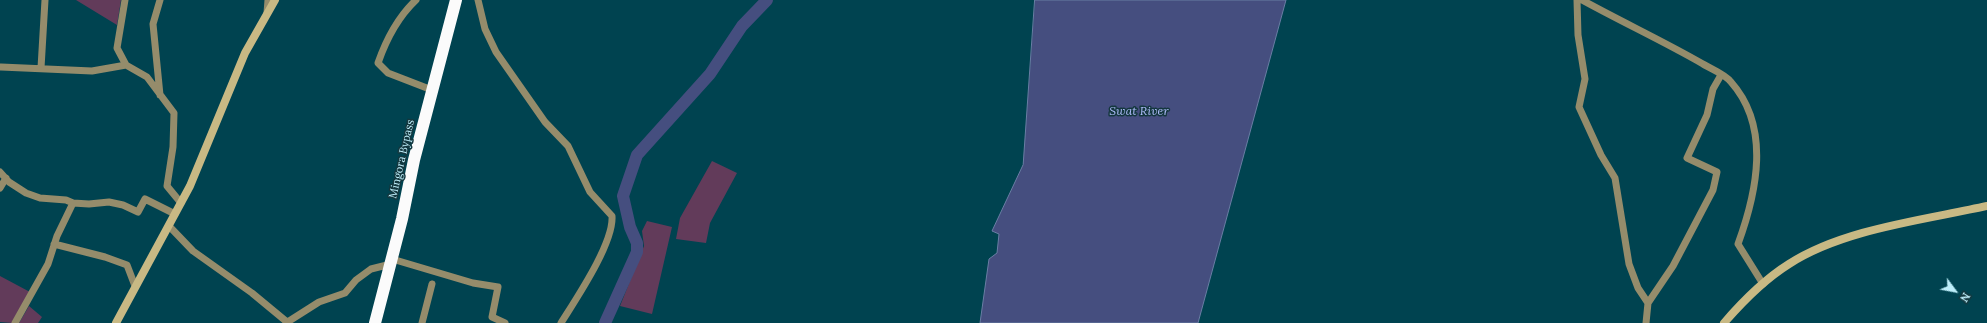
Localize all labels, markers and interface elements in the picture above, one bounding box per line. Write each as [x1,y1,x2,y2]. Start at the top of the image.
water label: Swat River [1109,105,1169,119]
street label: Mingora Bypass [387,118,417,200]
north arrow [1935,271,1975,311]
text: N [1957,290,1973,305]

